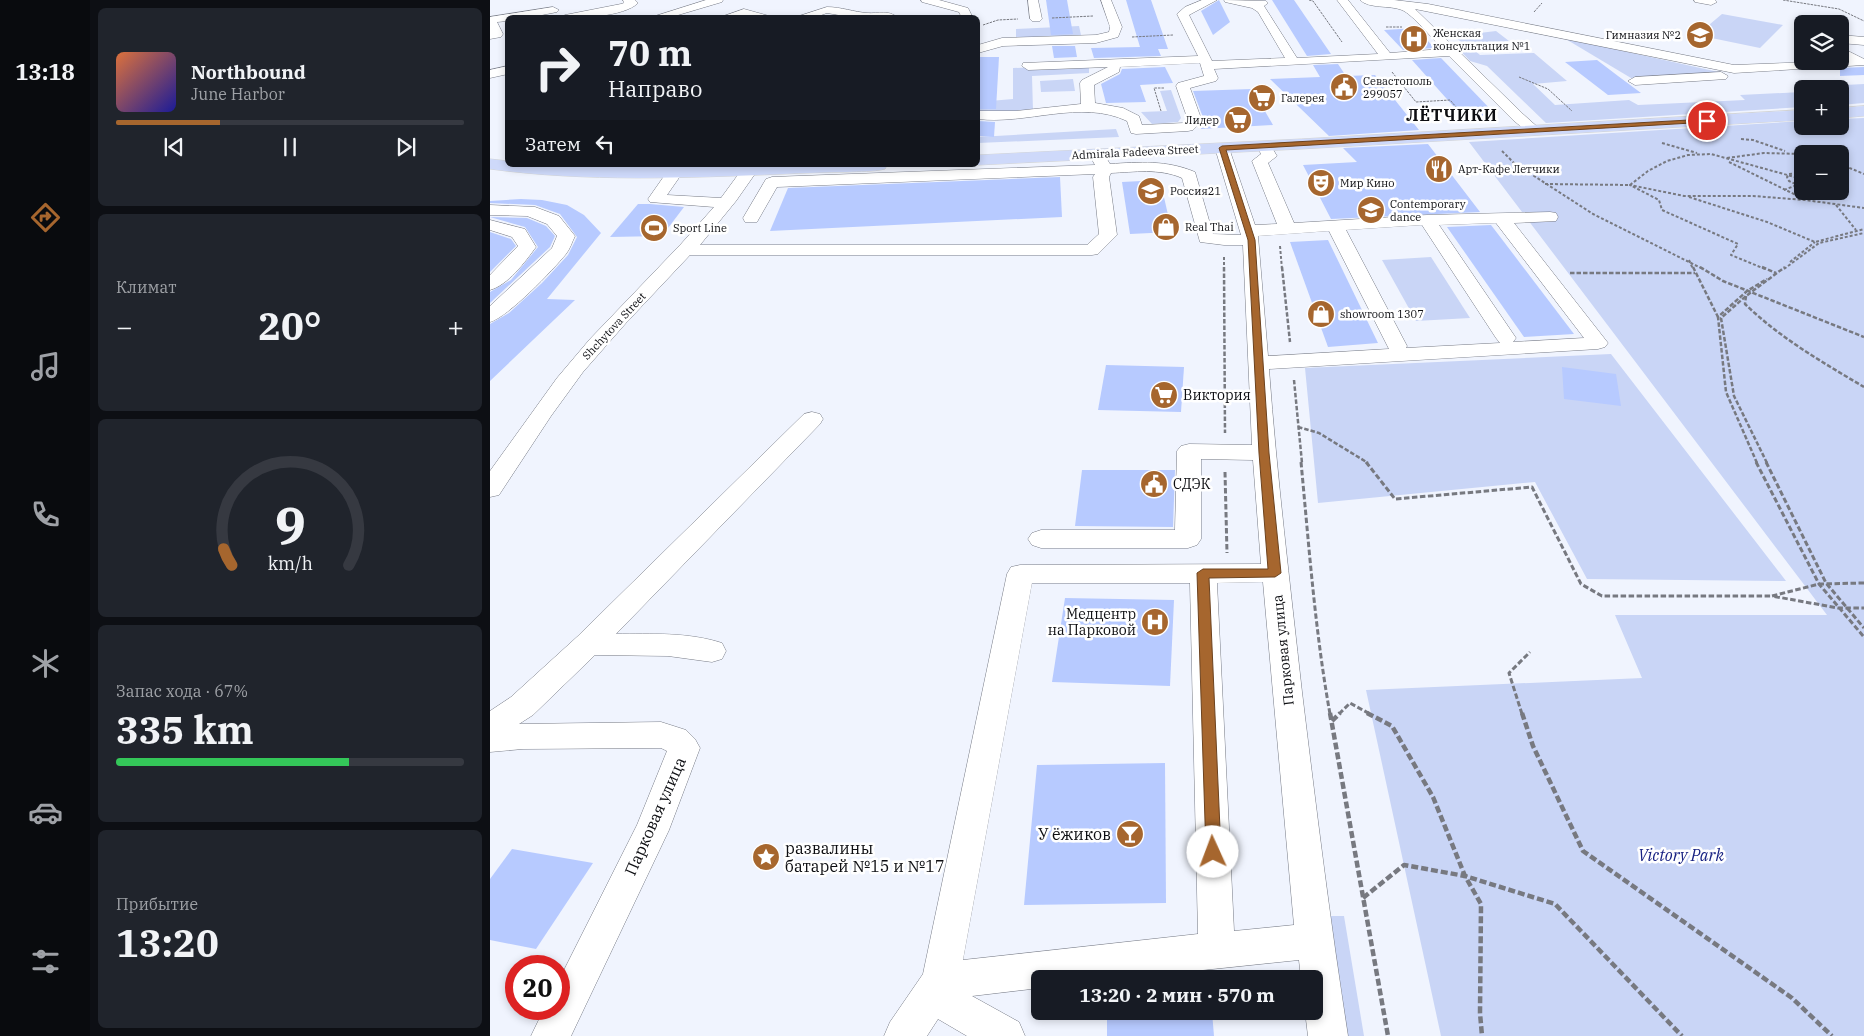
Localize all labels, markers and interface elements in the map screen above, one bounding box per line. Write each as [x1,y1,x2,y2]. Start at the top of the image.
map controls [1794,15,1849,200]
button: layers [1794,15,1849,70]
school or university icon: Гимназия №2 [1685,20,1715,50]
hospital icon: Женская консультация №1 [1399,24,1429,54]
place label: Женская консультация №1 [1433,26,1530,53]
place label: Гимназия №2 [1606,28,1681,42]
text: 70 m [608,30,692,76]
icon: right [525,35,590,100]
text: 13:18 [15,57,75,86]
text: Northbound [191,60,306,84]
public building icon: Севастополь 299057 [1329,72,1359,102]
text: Направо [608,74,702,103]
place label: Севастополь 299057 [1363,74,1432,101]
button: + [1794,80,1849,135]
supermarket icon: Галерея [1247,83,1277,113]
text: June Harbor [191,84,285,104]
place label: Галерея [1281,91,1325,105]
pin [1686,100,1728,142]
supermarket icon: Лидер [1223,105,1253,135]
district label: ЛЁТЧИКИ [1406,105,1498,125]
icon: arrive [1693,107,1721,135]
place label: Лидер [1185,113,1219,127]
icon: left [591,130,619,158]
text: Затем [525,132,581,156]
icon: previous [160,133,188,161]
icon: pause [276,133,304,161]
icon: next [392,133,420,161]
street label: Admirala Fadeeva Street [1071,142,1199,162]
button: − [1794,145,1849,200]
restaurant icon: Арт-Кафе Летчики [1424,154,1454,184]
place label: Арт-Кафе Летчики [1458,162,1560,176]
theatre icon: Мир Кино [1306,168,1336,198]
school or university icon: Россия21 [1136,176,1166,206]
place label: Мир Кино [1340,176,1394,190]
place label: Россия21 [1170,184,1221,198]
school or university icon: Contemporary dance [1356,195,1386,225]
place label: Contemporary dance [1390,197,1466,224]
icon: directions [28,200,63,235]
shop icon: Real Thai [1151,212,1181,242]
sports icon: Sport Line [639,213,669,243]
place label: Real Thai [1185,220,1234,234]
place label: Sport Line [673,221,727,235]
text: Климат [116,277,176,297]
street label: Shchytova Street [579,289,649,363]
shop icon: showroom 1307 [1306,299,1336,329]
text: 20° [258,301,322,350]
place label: showroom 1307 [1340,307,1424,321]
text: − [116,308,133,345]
text: + [447,308,464,345]
icon: music [28,349,63,384]
supermarket icon: Виктория [1149,380,1179,410]
place label: Виктория [1183,386,1251,404]
public building icon: СДЭК [1139,469,1169,499]
place label: СДЭК [1173,475,1211,493]
text: 9 [274,491,306,558]
icon: phone [28,497,63,532]
text: km/h [267,552,313,575]
street label: Парковая улица [1268,593,1298,706]
place label: Медцентр на Парковой [1048,605,1136,639]
hospital icon: Медцентр на Парковой [1140,607,1170,637]
icon: climate [28,646,63,681]
text: Запас хода · 67% [116,681,248,701]
text: 335 km [116,705,254,754]
street label: Парковая улица [620,754,690,878]
icon: car [28,795,63,830]
bar icon: У ёжиков [1115,819,1145,849]
place label: У ёжиков [1038,824,1111,844]
position arrow [1186,825,1238,877]
place label: развалины батарей №15 и №17 [785,838,945,876]
place icon: развалины батарей №15 и №17 [751,842,781,872]
park label: Victory Park [1638,845,1725,865]
text: Прибытие [116,894,198,914]
text: 13:20 [116,918,219,967]
icon: filters [28,944,63,979]
speed limit sign: 20 [505,955,570,1020]
text: 13:20 · 2 мин · 570 m [1079,983,1275,1007]

